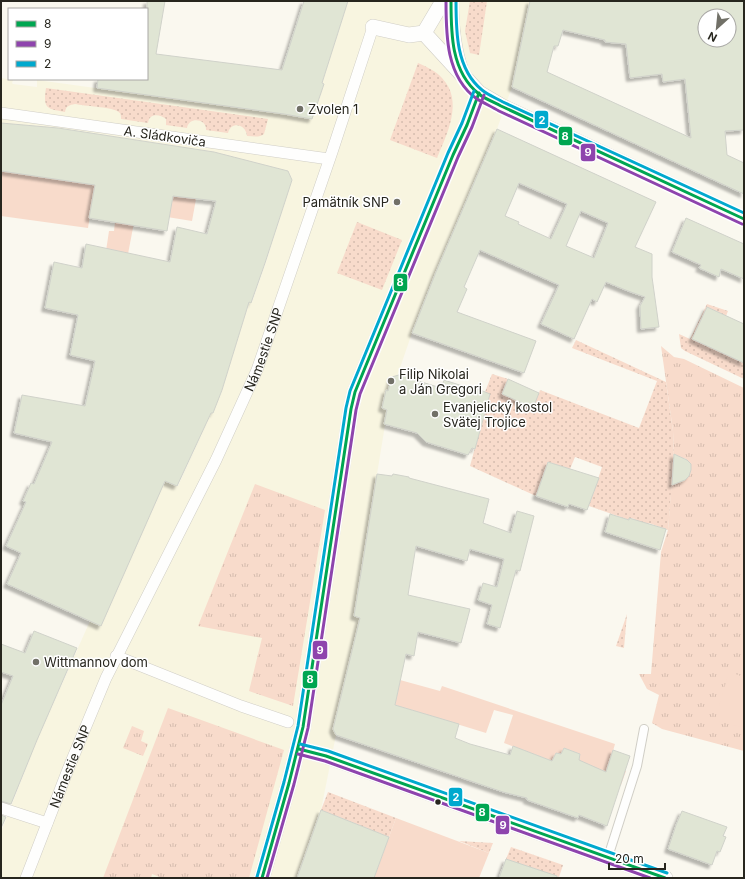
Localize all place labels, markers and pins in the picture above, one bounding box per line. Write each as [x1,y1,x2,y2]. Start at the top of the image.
place label: Zvolen 1 [308,101,358,117]
marker: Zvolen 1 [295,104,305,114]
place label: Pamätník SNP [302,194,389,210]
marker: Pamätník SNP [392,197,402,207]
place label: Filip Nikolai a Ján Gregori [399,366,482,397]
marker: Filip Nikolai a Ján Gregori [386,376,396,386]
place label: Evanjelický kostol Svätej Trojice [443,399,552,430]
marker: Evanjelický kostol Svätej Trojice [430,409,440,419]
place label: Wittmannov dom [44,654,148,670]
marker: Wittmannov dom [31,657,41,667]
unlabelled marker [433,797,443,807]

